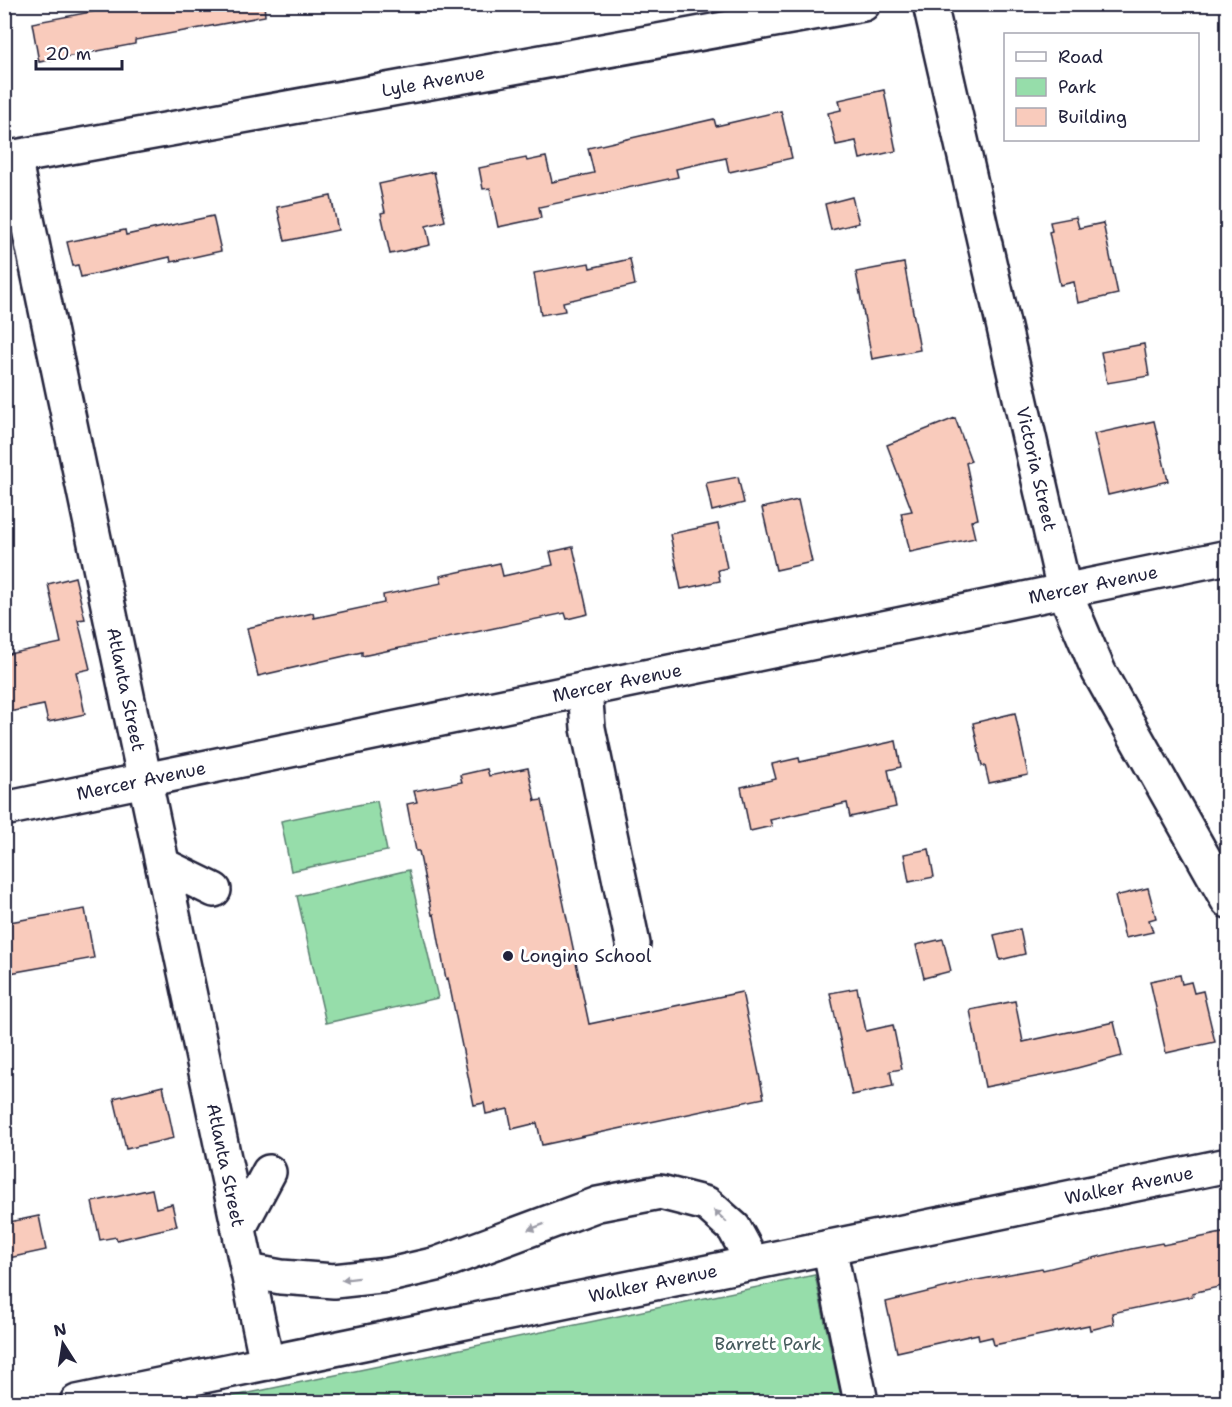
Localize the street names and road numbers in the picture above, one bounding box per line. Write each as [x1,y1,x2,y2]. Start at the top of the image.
street label: Lyle Avenue [379,60,487,103]
street label: Victoria Street [1011,405,1062,534]
street label: Mercer Avenue [1026,560,1160,610]
street label: Atlanta Street [101,625,150,754]
street label: Mercer Avenue [550,658,684,708]
street label: Mercer Avenue [74,756,208,806]
street label: Atlanta Street [201,1101,250,1229]
street label: Walker Avenue [1062,1160,1195,1210]
street label: Walker Avenue [586,1258,719,1308]

